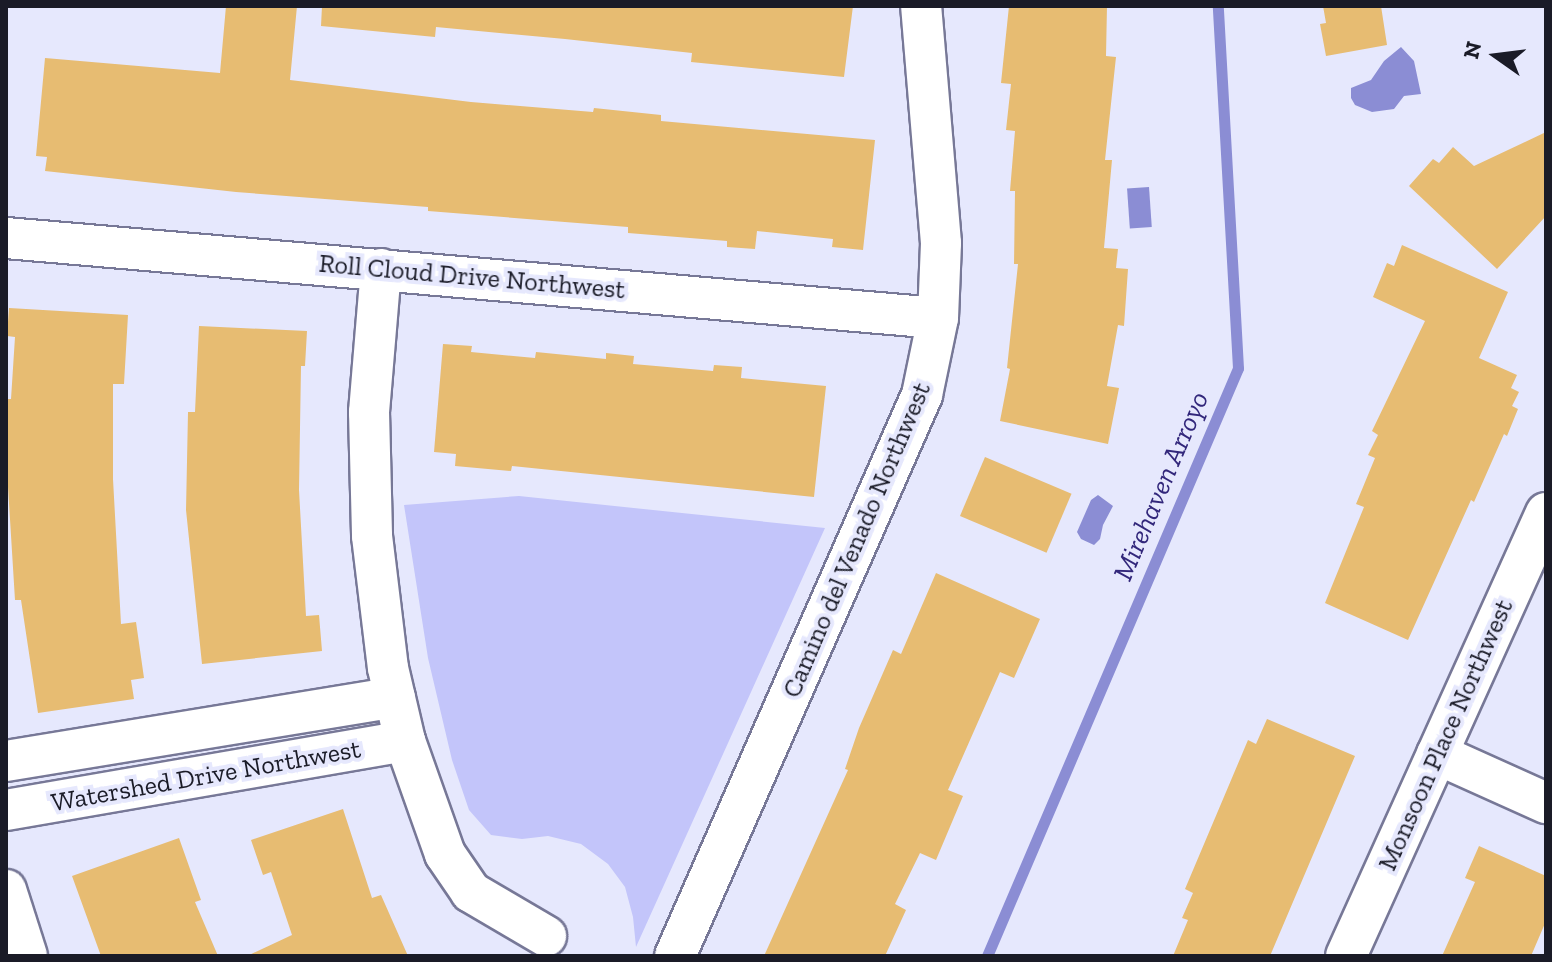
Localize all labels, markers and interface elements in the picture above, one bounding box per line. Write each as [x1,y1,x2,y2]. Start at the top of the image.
north arrow [1456,16,1536,96]
text: N [1457,39,1487,61]
street label: Roll Cloud Drive Northwest [318,248,626,306]
street label: Camino del Venado Northwest [776,377,938,703]
water label: Mirehaven Arroyo [1106,386,1216,586]
street label: Monsoon Place Northwest [1372,595,1520,875]
street label: Watershed Drive Northwest [49,733,363,819]

